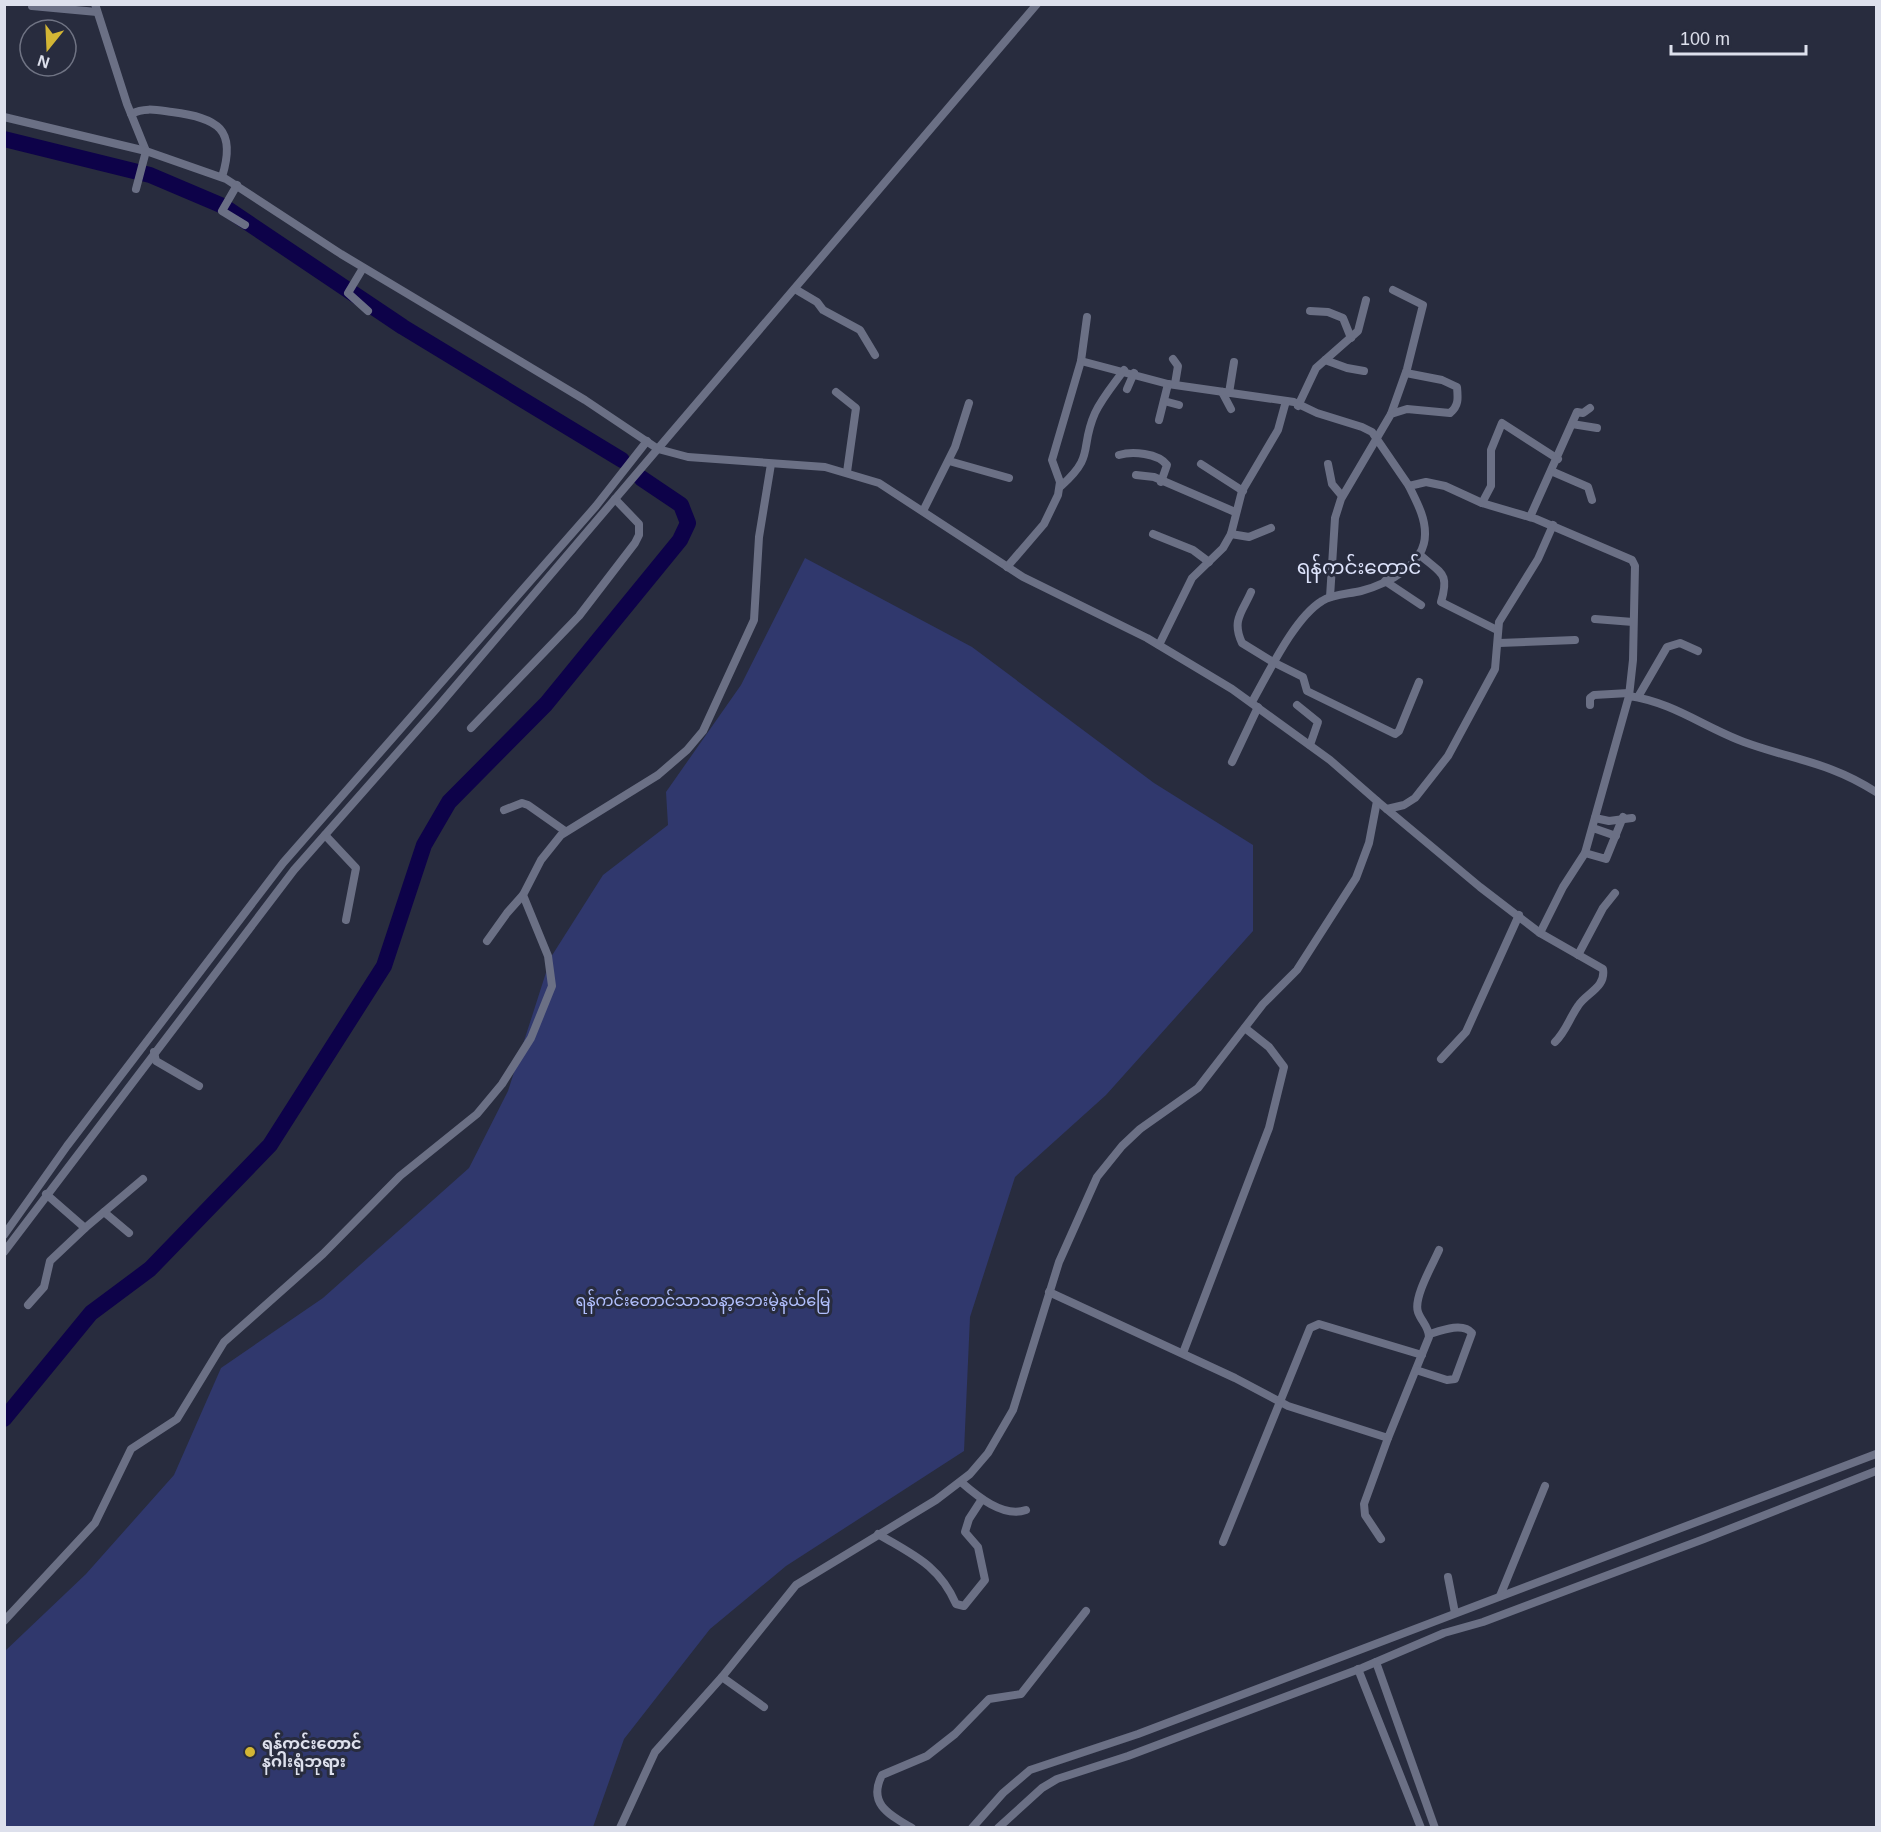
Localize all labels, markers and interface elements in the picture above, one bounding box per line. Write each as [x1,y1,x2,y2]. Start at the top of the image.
north arrow [18,18,78,78]
scale bar [1671,18,1806,56]
text: 100 m [1680,29,1730,49]
text: N [35,52,52,72]
district label: ရန်ကင်းတောင် [1297,553,1421,583]
park label: ရန်ကင်းတောင်သာသနာ့ဘေးမဲ့နယ်မြေ [575,1289,831,1314]
place label: ရန်ကင်းတောင် နဂါးရုံဘုရား [262,1732,362,1775]
marker: ရန်ကင်းတောင် နဂါးရုံဘုရား [243,1745,257,1759]

